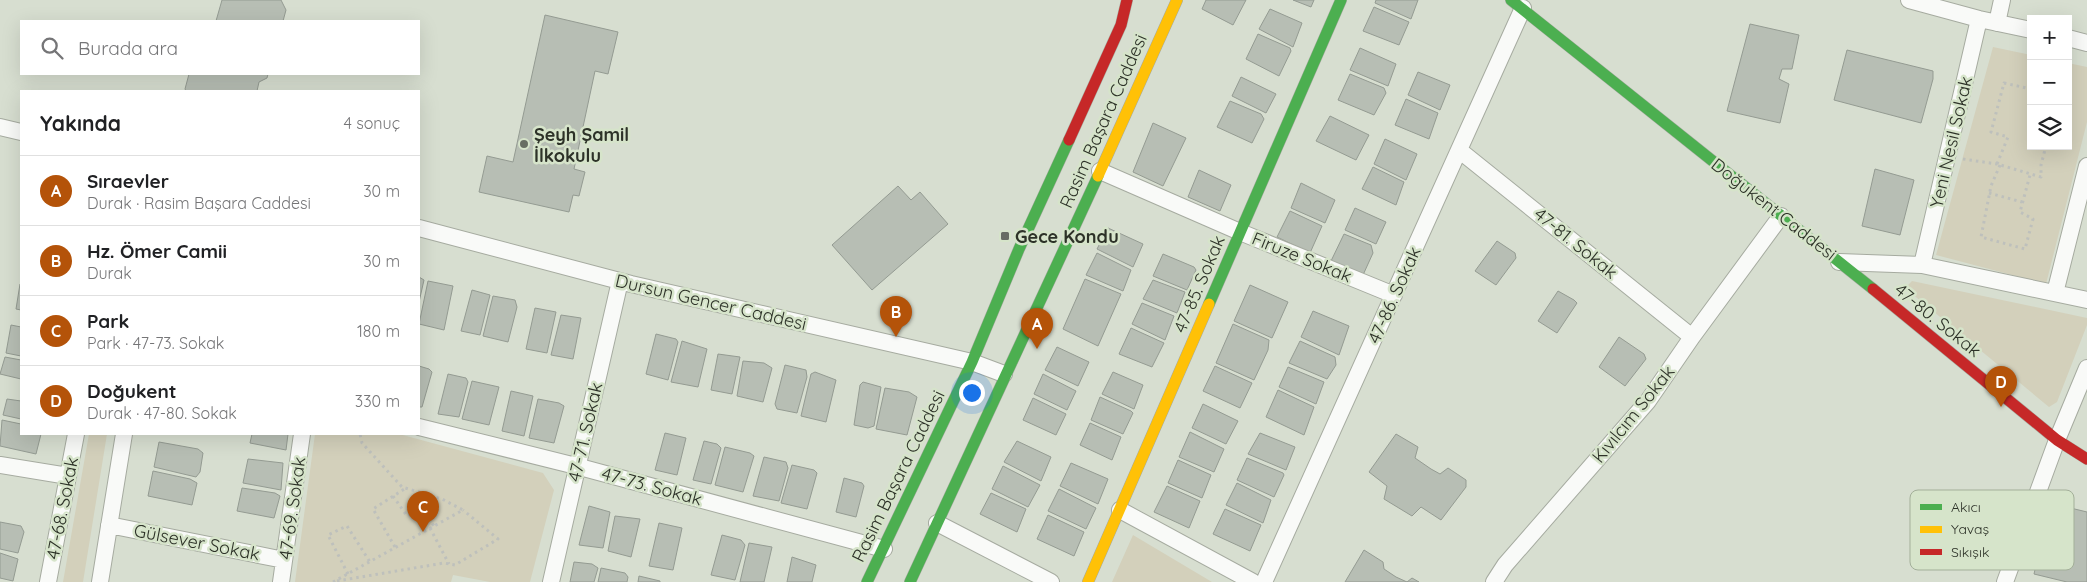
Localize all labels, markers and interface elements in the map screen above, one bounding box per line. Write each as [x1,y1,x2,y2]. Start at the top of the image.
map controls [2027,15,2072,150]
button: + [2027,15,2072,60]
search box [20,20,420,75]
street label: Rasim Başara Caddesi [1054,30,1152,212]
icon: search [38,34,66,62]
text: Burada ara [78,36,178,60]
button: − [2027,60,2072,105]
street label: Yeni Nesil Sokak [1925,74,1977,210]
button: layers [2027,105,2072,150]
text: Yakında [40,110,121,136]
text: 4 sonuç [343,113,400,133]
place label: Şeyh Şamil İlkokulu [534,123,629,167]
marker: Şeyh Şamil İlkokulu [518,138,530,150]
street label: Doğukent Caddesi [1707,153,1841,265]
text: Sıraevler [87,169,169,193]
text: A [51,181,61,201]
text: 30 m [363,181,400,201]
text: Durak · Rasim Başara Caddesi [87,193,311,213]
street label: 47-81. Sokak [1530,202,1622,284]
place label: Gece Kondu [1015,225,1119,248]
street label: Firuze Sokak [1249,227,1355,287]
marker: Gece Kondu [999,230,1011,242]
street label: 47-85. Sokak [1168,232,1230,336]
text: Hz. Ömer Camii [87,239,227,263]
street label: 47-86. Sokak [1362,243,1426,347]
text: B [51,251,61,271]
text: 30 m [363,251,400,271]
text: Durak [87,263,132,283]
street label: Dursun Gencer Caddesi [613,269,809,335]
street label: 47-80. Sokak [1890,278,1986,362]
pin: B [880,296,912,337]
pin: A [1021,308,1053,349]
text: Park [87,309,129,333]
text: C [51,321,61,341]
text: 180 m [357,321,400,341]
text: Park · 47-73. Sokak [87,333,224,353]
street label: Kıvılcım Sokak [1587,361,1679,467]
pin: D [1985,366,2017,407]
text: Doğukent [87,379,177,403]
street label: 47-71. Sokak [562,380,608,484]
your location [959,380,985,406]
street label: Rasim Başara Caddesi [846,386,950,566]
text: D [50,391,62,411]
text: 330 m [355,391,400,411]
text: Durak · 47-80. Sokak [87,403,237,423]
street label: 47-68. Sokak [41,455,83,561]
street label: 47-69. Sokak [273,455,311,561]
street label: 47-73. Sokak [599,462,705,510]
legend [1910,490,2074,570]
pin: C [407,491,439,532]
text: Akıcı [1951,498,1981,516]
street label: Gülsever Sokak [132,519,262,565]
text: Yavaş [1951,520,1989,538]
text: Sıkışık [1951,543,1989,561]

